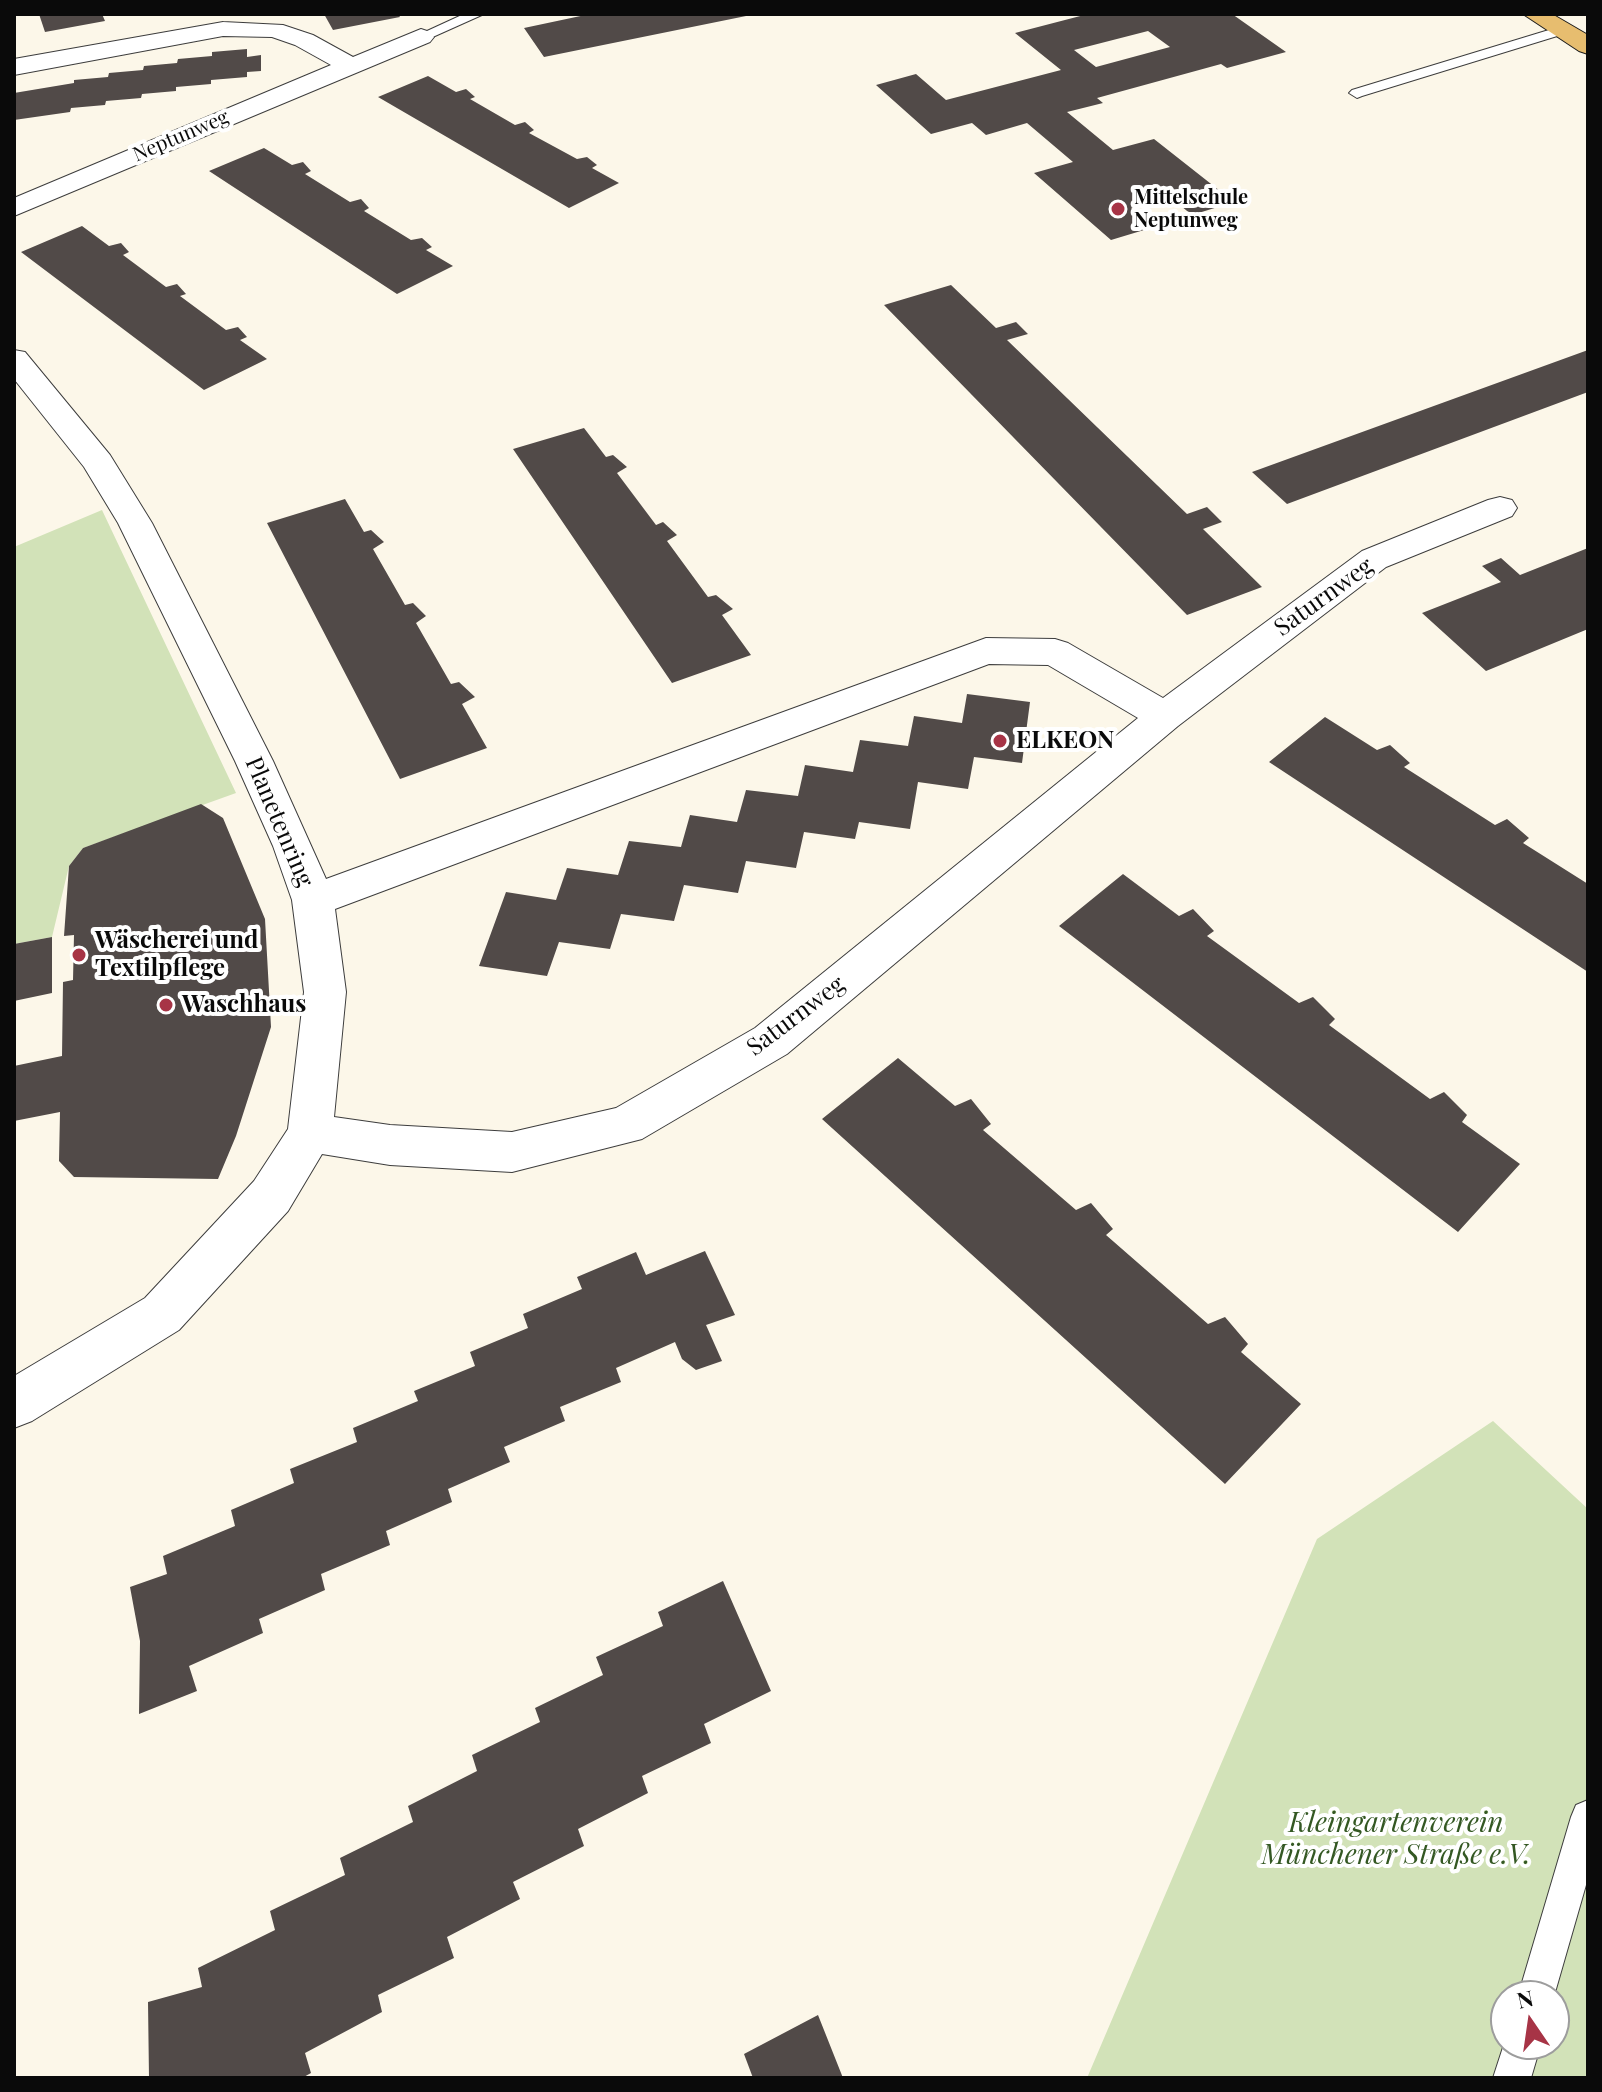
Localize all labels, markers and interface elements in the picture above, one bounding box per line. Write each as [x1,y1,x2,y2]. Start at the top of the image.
street label: Neptunweg [129,105,233,167]
place label: Mittelschule Neptunweg [1134,186,1248,233]
marker: Mittelschule Neptunweg [1109,200,1127,218]
street label: Saturnweg [1269,551,1379,643]
place label: ELKEON [1016,727,1114,755]
marker: ELKEON [991,732,1009,750]
street label: Planetenring [239,753,319,891]
place label: Wäscherei und Textilpflege [95,927,258,983]
marker: Wäscherei und Textilpflege [70,946,88,964]
street label: Saturnweg [741,970,851,1062]
place label: Waschhaus [182,991,306,1019]
marker: Waschhaus [157,996,175,1014]
park label: Kleingartenverein Münchener Straße e.V. [1261,1806,1531,1872]
north arrow [1490,1980,1570,2060]
text: N [1514,1982,1536,2015]

